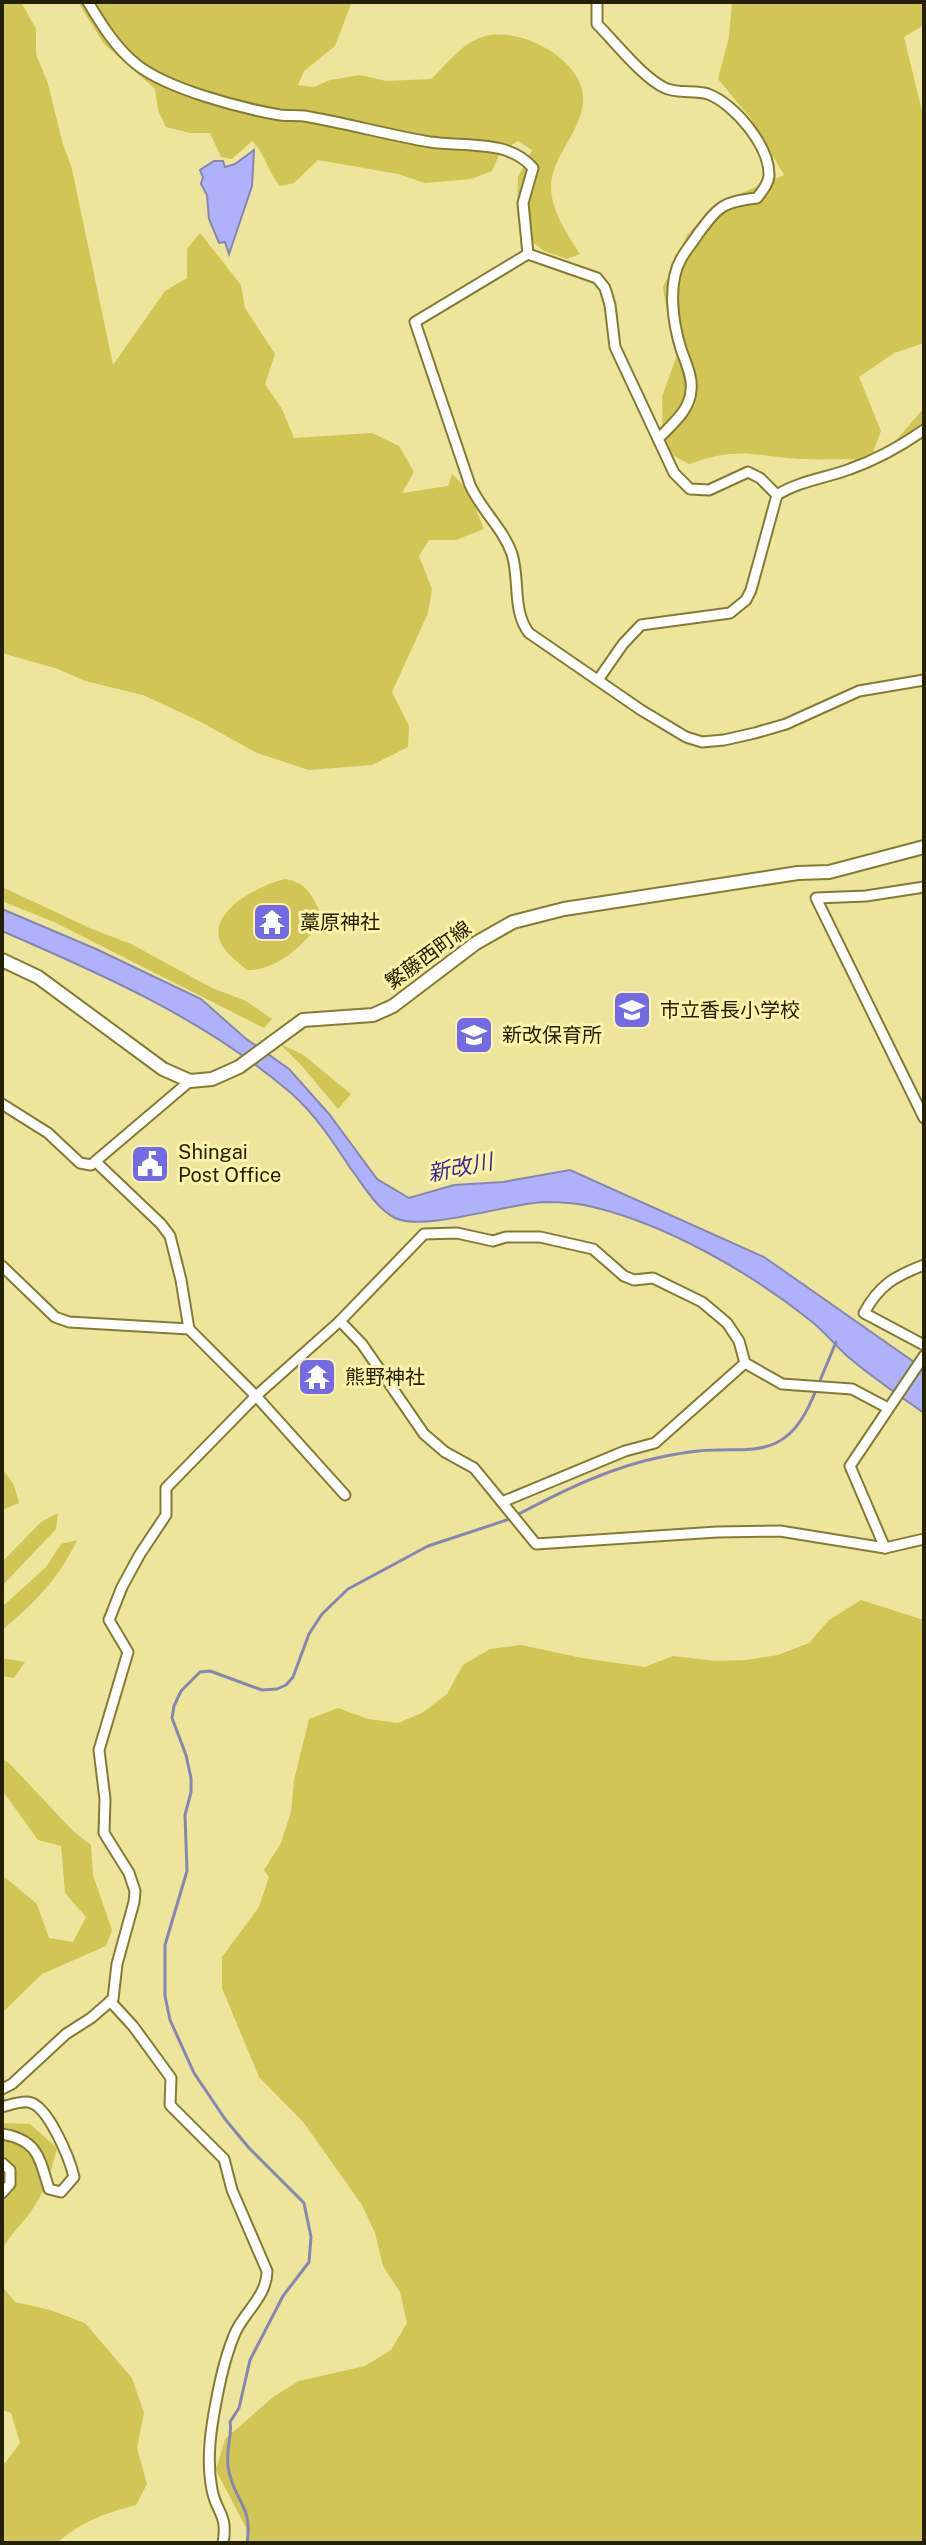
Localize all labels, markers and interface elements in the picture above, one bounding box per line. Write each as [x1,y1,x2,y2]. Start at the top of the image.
temple icon: 藁原神社 [251,901,293,943]
place label: 藁原神社 [300,910,380,934]
street label: 繁藤西町線 [380,916,476,994]
school or university icon: 市立香長小学校 [611,989,653,1031]
place label: 市立香長小学校 [660,998,800,1022]
school or university icon: 新改保育所 [453,1014,495,1056]
place label: 新改保育所 [502,1023,602,1047]
place label: Shingai Post Office [178,1140,281,1187]
public building icon: Shingai Post Office [129,1143,171,1185]
water label: 新改川 [425,1148,497,1186]
temple icon: 熊野神社 [296,1356,338,1398]
place label: 熊野神社 [345,1365,425,1389]

